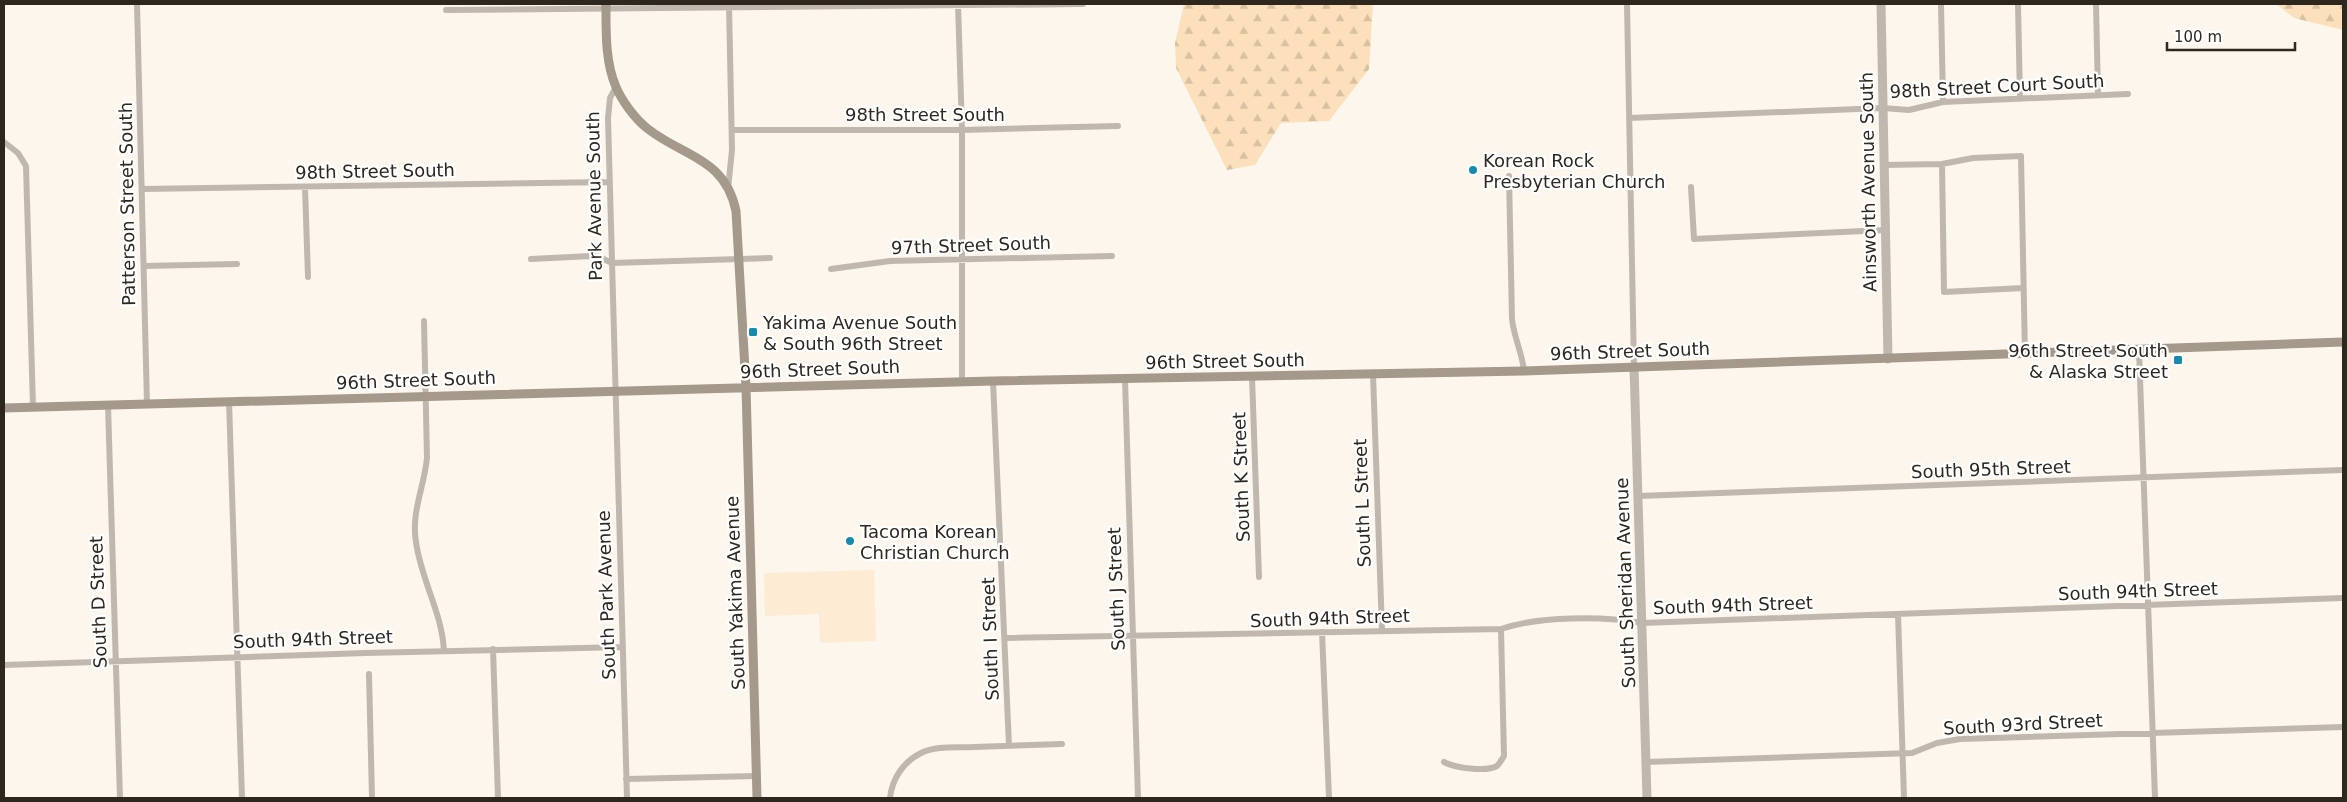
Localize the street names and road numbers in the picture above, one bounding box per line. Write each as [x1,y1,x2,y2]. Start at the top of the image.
street label: 98th Street Court South [1889,70,2105,102]
street label: Ainsworth Avenue South [1856,72,1880,292]
street label: Patterson Street South [115,102,139,306]
street label: 98th Street South [845,104,1005,125]
street label: Park Avenue South [582,111,606,281]
street label: 98th Street South [295,159,455,183]
street label: 97th Street South [891,232,1051,258]
street label: 96th Street South [1550,338,1710,364]
street label: 96th Street South [1145,349,1305,373]
street label: 96th Street South [740,356,900,382]
street label: 96th Street South [336,367,496,393]
street label: South K Street [1228,412,1254,542]
street label: South L Street [1349,438,1375,568]
street label: South 95th Street [1911,456,2071,482]
street label: South Sheridan Avenue [1611,477,1639,689]
street label: South Yakima Avenue [721,496,749,690]
street label: South Park Avenue [593,510,619,680]
street label: South J Street [1103,527,1129,651]
street label: South D Street [85,536,111,668]
street label: South I Street [977,577,1003,701]
street label: South 94th Street [2058,578,2218,604]
street label: South 94th Street [1653,592,1813,618]
street label: South 94th Street [1250,605,1410,631]
street label: South 94th Street [233,626,393,652]
street label: South 93rd Street [1943,709,2103,739]

